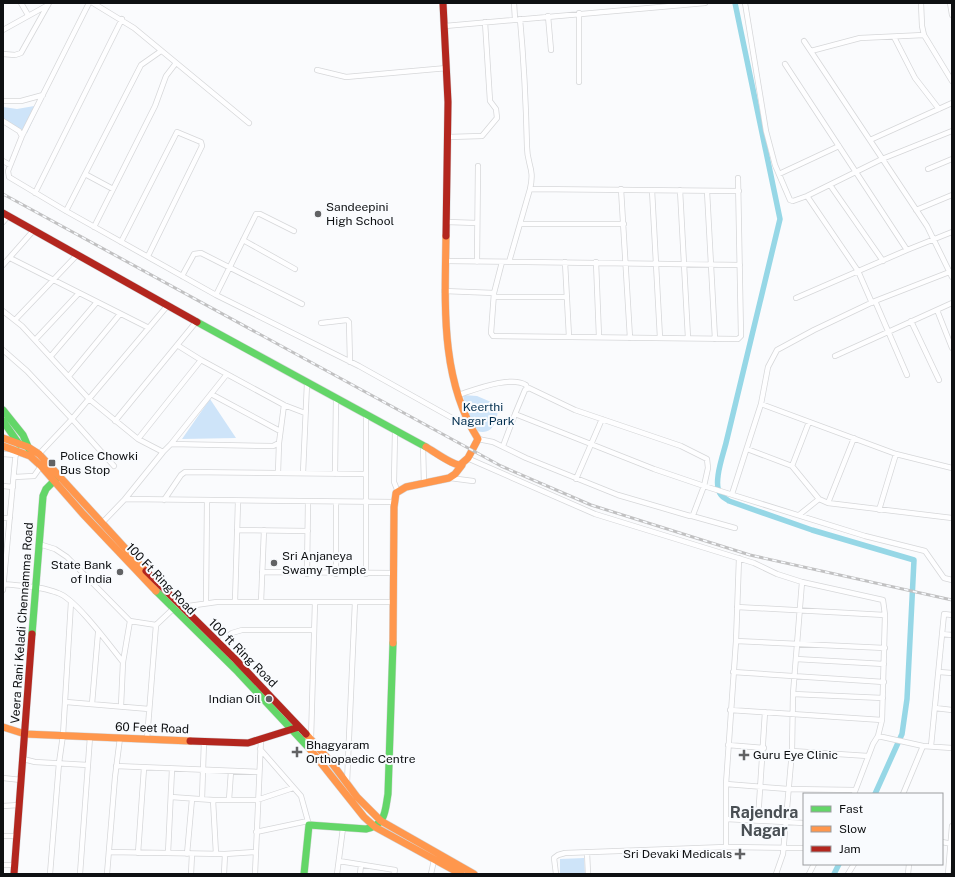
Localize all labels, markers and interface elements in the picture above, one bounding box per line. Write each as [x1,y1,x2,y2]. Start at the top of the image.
place label: Sandeepini High School [326,200,394,228]
marker: Sandeepini High School [313,209,323,219]
park label: Keerthi Nagar Park [452,400,515,428]
place label: Police Chowki Bus Stop [60,449,138,477]
marker: Police Chowki Bus Stop [47,458,57,468]
street label: Veera Rani Keladi Chennamma Road [8,522,36,724]
street label: 100 Ft Ring Road [123,540,199,618]
place label: Sri Anjaneya Swamy Temple [282,549,366,577]
place label: State Bank of India [51,558,112,586]
marker: Sri Anjaneya Swamy Temple [269,558,279,568]
marker: State Bank of India [115,567,125,577]
street label: 100 ft Ring Road [206,616,280,690]
place label: Indian Oil [209,692,261,706]
marker: Indian Oil [264,694,274,704]
street label: 60 Feet Road [115,720,189,736]
place label: Bhagyaram Orthopaedic Centre [306,738,416,766]
marker: Bhagyaram Orthopaedic Centre [291,746,303,758]
place label: Guru Eye Clinic [753,748,838,762]
marker: Guru Eye Clinic [738,749,750,761]
legend [803,793,943,865]
text: Fast [839,802,864,816]
district label: Rajendra Nagar [730,803,798,840]
text: Slow [839,822,867,836]
text: Jam [839,842,861,856]
place label: Sri Devaki Medicals [623,847,732,861]
marker: Sri Devaki Medicals [735,849,745,859]

